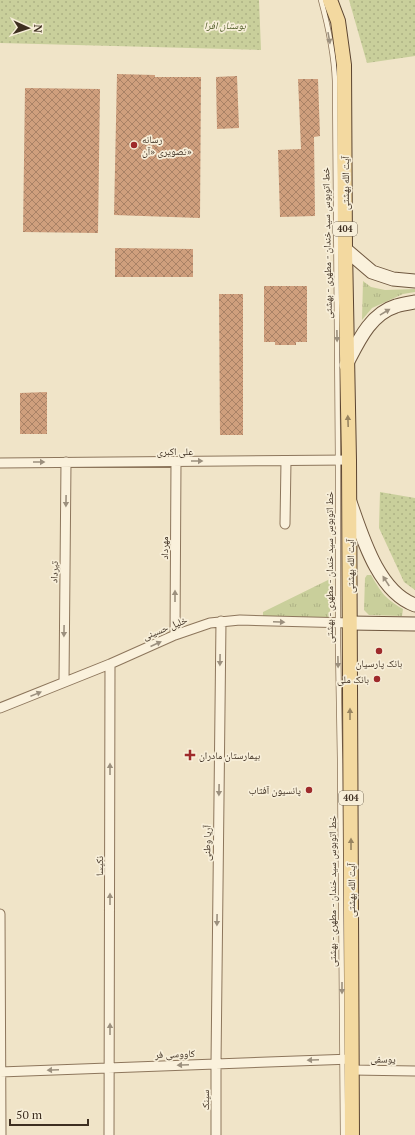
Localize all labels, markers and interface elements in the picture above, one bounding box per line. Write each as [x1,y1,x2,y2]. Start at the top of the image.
north arrow [8,8,48,48]
park label: بوستان افرا [204,19,246,32]
text: N [31,24,45,34]
one-way arrow [327,32,333,44]
place label: رسانه تصویری «آن» [142,133,192,158]
marker: رسانه تصویری «آن» [129,140,139,150]
street label: آیت الله بهشتی [339,156,352,210]
street label: خط اتوبوس سید خندان - مطهری - بهشتی [319,166,335,319]
road number: 404 [333,222,357,236]
one-way arrow [380,308,390,316]
one-way arrow [334,330,340,343]
one-way arrow [345,414,351,427]
street label: علی‌ اکبری [157,445,193,458]
one-way arrow [191,458,204,464]
one-way arrow [33,459,46,465]
street label: خط اتوبوس سید خندان - مطهری - بهشتی [323,490,336,643]
one-way arrow [63,495,69,508]
street label: مهرداد [158,536,171,560]
street label: آیت الله بهشتی [344,539,357,593]
street label: تیرداد [47,561,61,583]
one-way arrow [382,575,389,587]
one-way arrow [172,589,178,602]
street label: خلیل حسینی [141,613,190,643]
one-way arrow [273,618,285,625]
one-way arrow [61,625,67,638]
one-way arrow [150,640,162,647]
marker: بانک پارسیان [374,646,384,656]
one-way arrow [217,654,223,667]
one-way arrow [335,656,341,669]
place label: بانک پارسیان [356,657,403,670]
place label: بانک ملی [337,673,369,686]
marker: بانک ملی [372,674,382,684]
one-way arrow [31,690,43,696]
one-way arrow [347,707,353,720]
marker: بیمارستان مادران [184,749,196,761]
place label: بیمارستان مادران [199,749,260,762]
one-way arrow [107,762,113,775]
one-way arrow [216,784,222,797]
place label: پانسیون آفتاب [249,784,301,797]
marker: پانسیون آفتاب [304,785,314,795]
road number: 404 [339,791,363,805]
street label: خط اتوبوس سید خندان - مطهری - بهشتی [326,814,339,967]
street label: آریا وطنی [200,825,214,861]
one-way arrow [348,837,354,850]
street label: نکیسا [93,856,106,876]
street label: آیت الله بهشتی [345,863,358,917]
one-way arrow [107,892,113,905]
one-way arrow [214,914,220,927]
one-way arrow [339,982,345,995]
one-way arrow [107,1022,113,1035]
street label: کاووسی فر [154,1047,195,1061]
street label: یوسفی [370,1052,396,1066]
one-way arrow [307,1057,319,1064]
one-way arrow [176,1062,189,1068]
one-way arrow [46,1067,59,1073]
street label: سینک [199,1089,212,1110]
scale bar [10,1101,88,1127]
text: 50 m [16,1107,43,1122]

